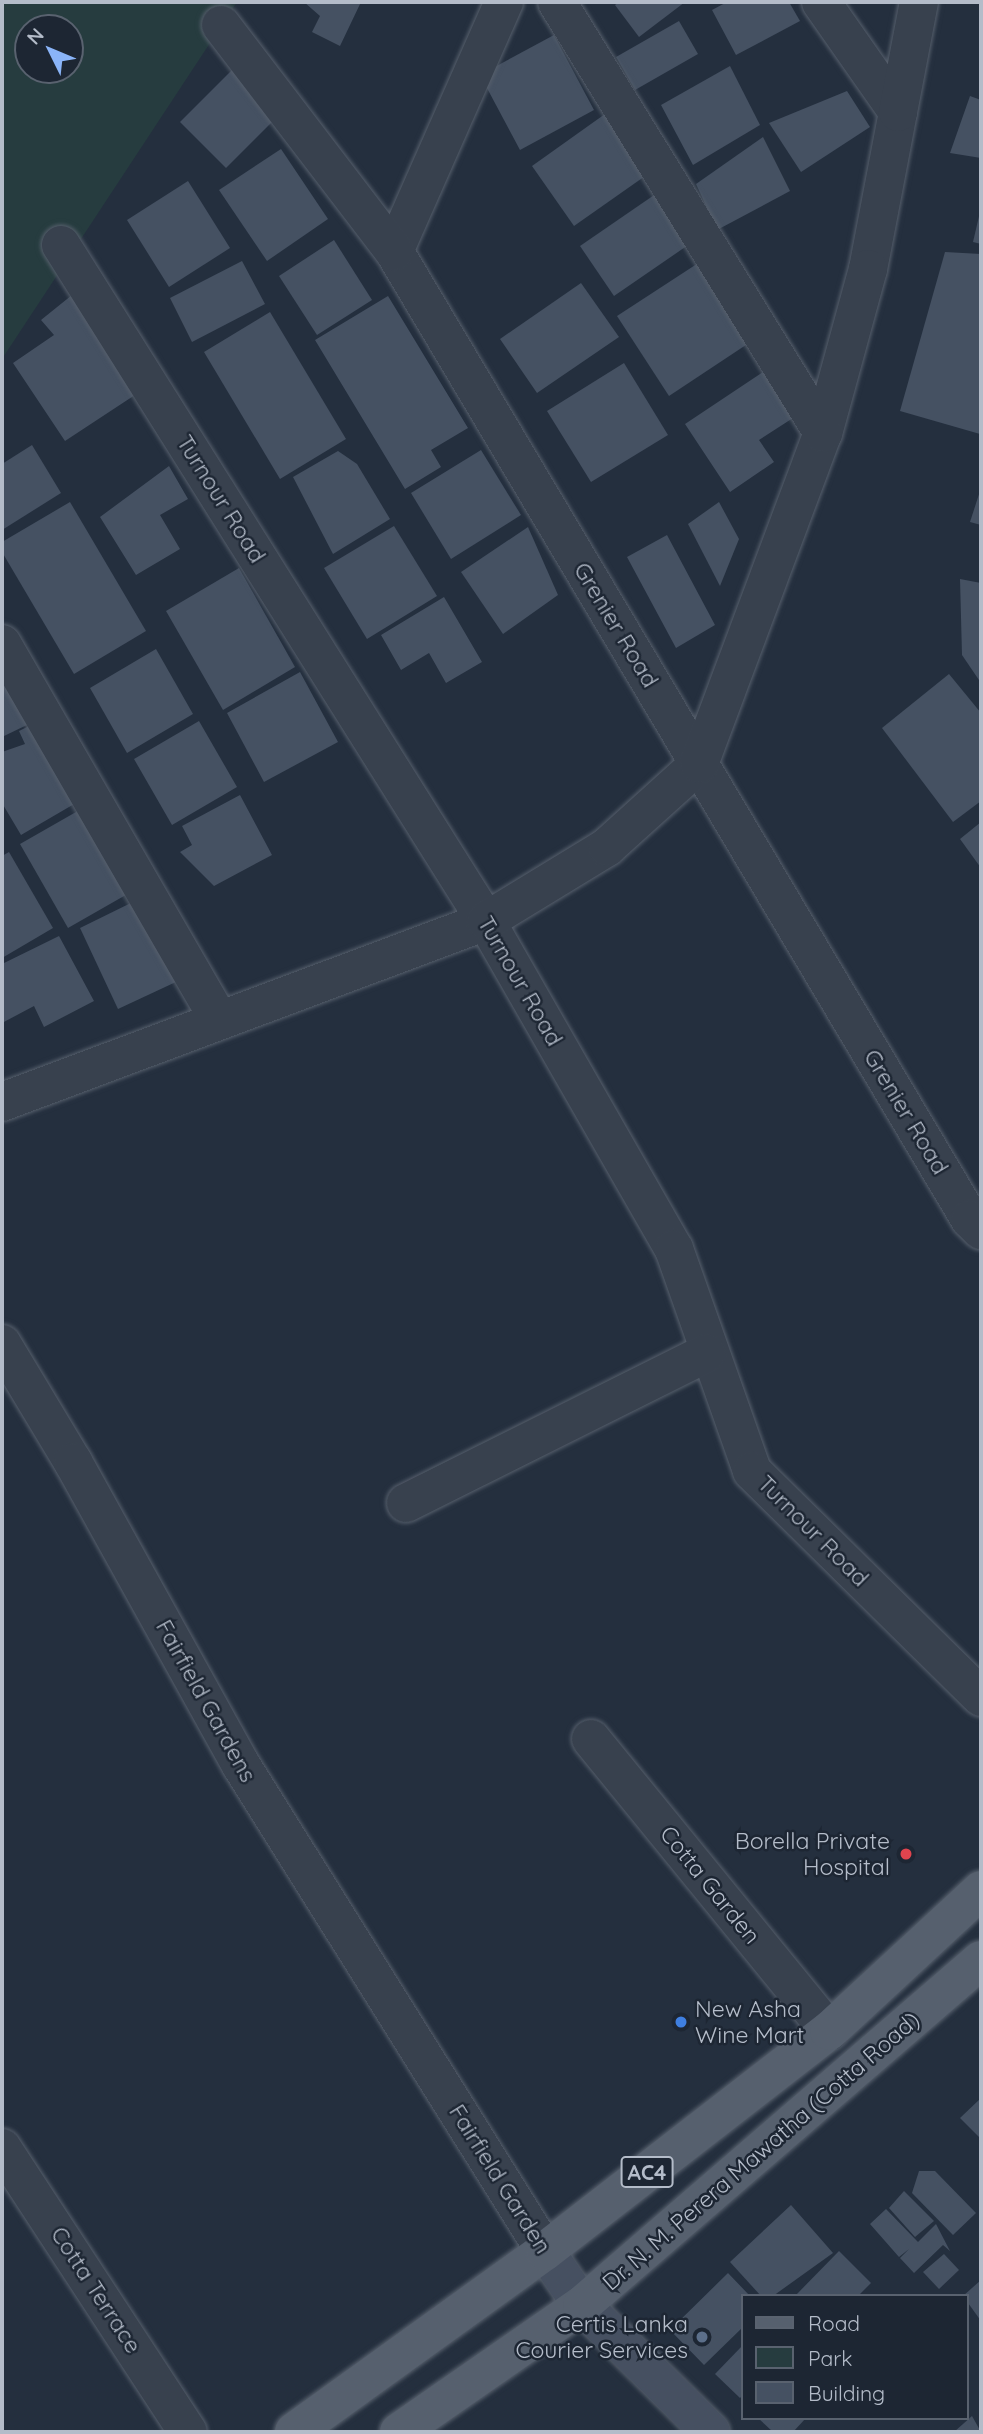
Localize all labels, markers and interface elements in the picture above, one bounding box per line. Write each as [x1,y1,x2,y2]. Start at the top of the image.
north arrow [14,14,84,84]
text: N [22,23,49,49]
street label: Turnour Road [171,430,271,568]
street label: Grenier Road [568,558,664,692]
street label: Turnour Road [472,911,568,1051]
street label: Grenier Road [858,1045,954,1179]
street label: Turnour Road [752,1470,874,1592]
street label: Fairfield Gardens [150,1615,262,1787]
street label: Cotta Garden [654,1821,766,1949]
place label: Borella Private Hospital [735,1827,890,1881]
marker: Borella Private Hospital [896,1844,916,1864]
place label: New Asha Wine Mart [695,1995,804,2049]
street label: Dr. N. M. Perera Mawatha (Cotta Road) [597,2006,925,2296]
marker: New Asha Wine Mart [673,2014,689,2030]
street label: Fairfield Garden [443,2099,557,2259]
road number: AC4 [619,2154,675,2190]
street label: Cotta Terrace [45,2222,147,2358]
legend [741,2294,969,2420]
place label: Certis Lanka Courier Services [515,2310,688,2364]
text: Road [808,2310,860,2336]
marker: Certis Lanka Courier Services [694,2329,710,2345]
text: Park [808,2345,852,2371]
text: Building [808,2380,885,2406]

